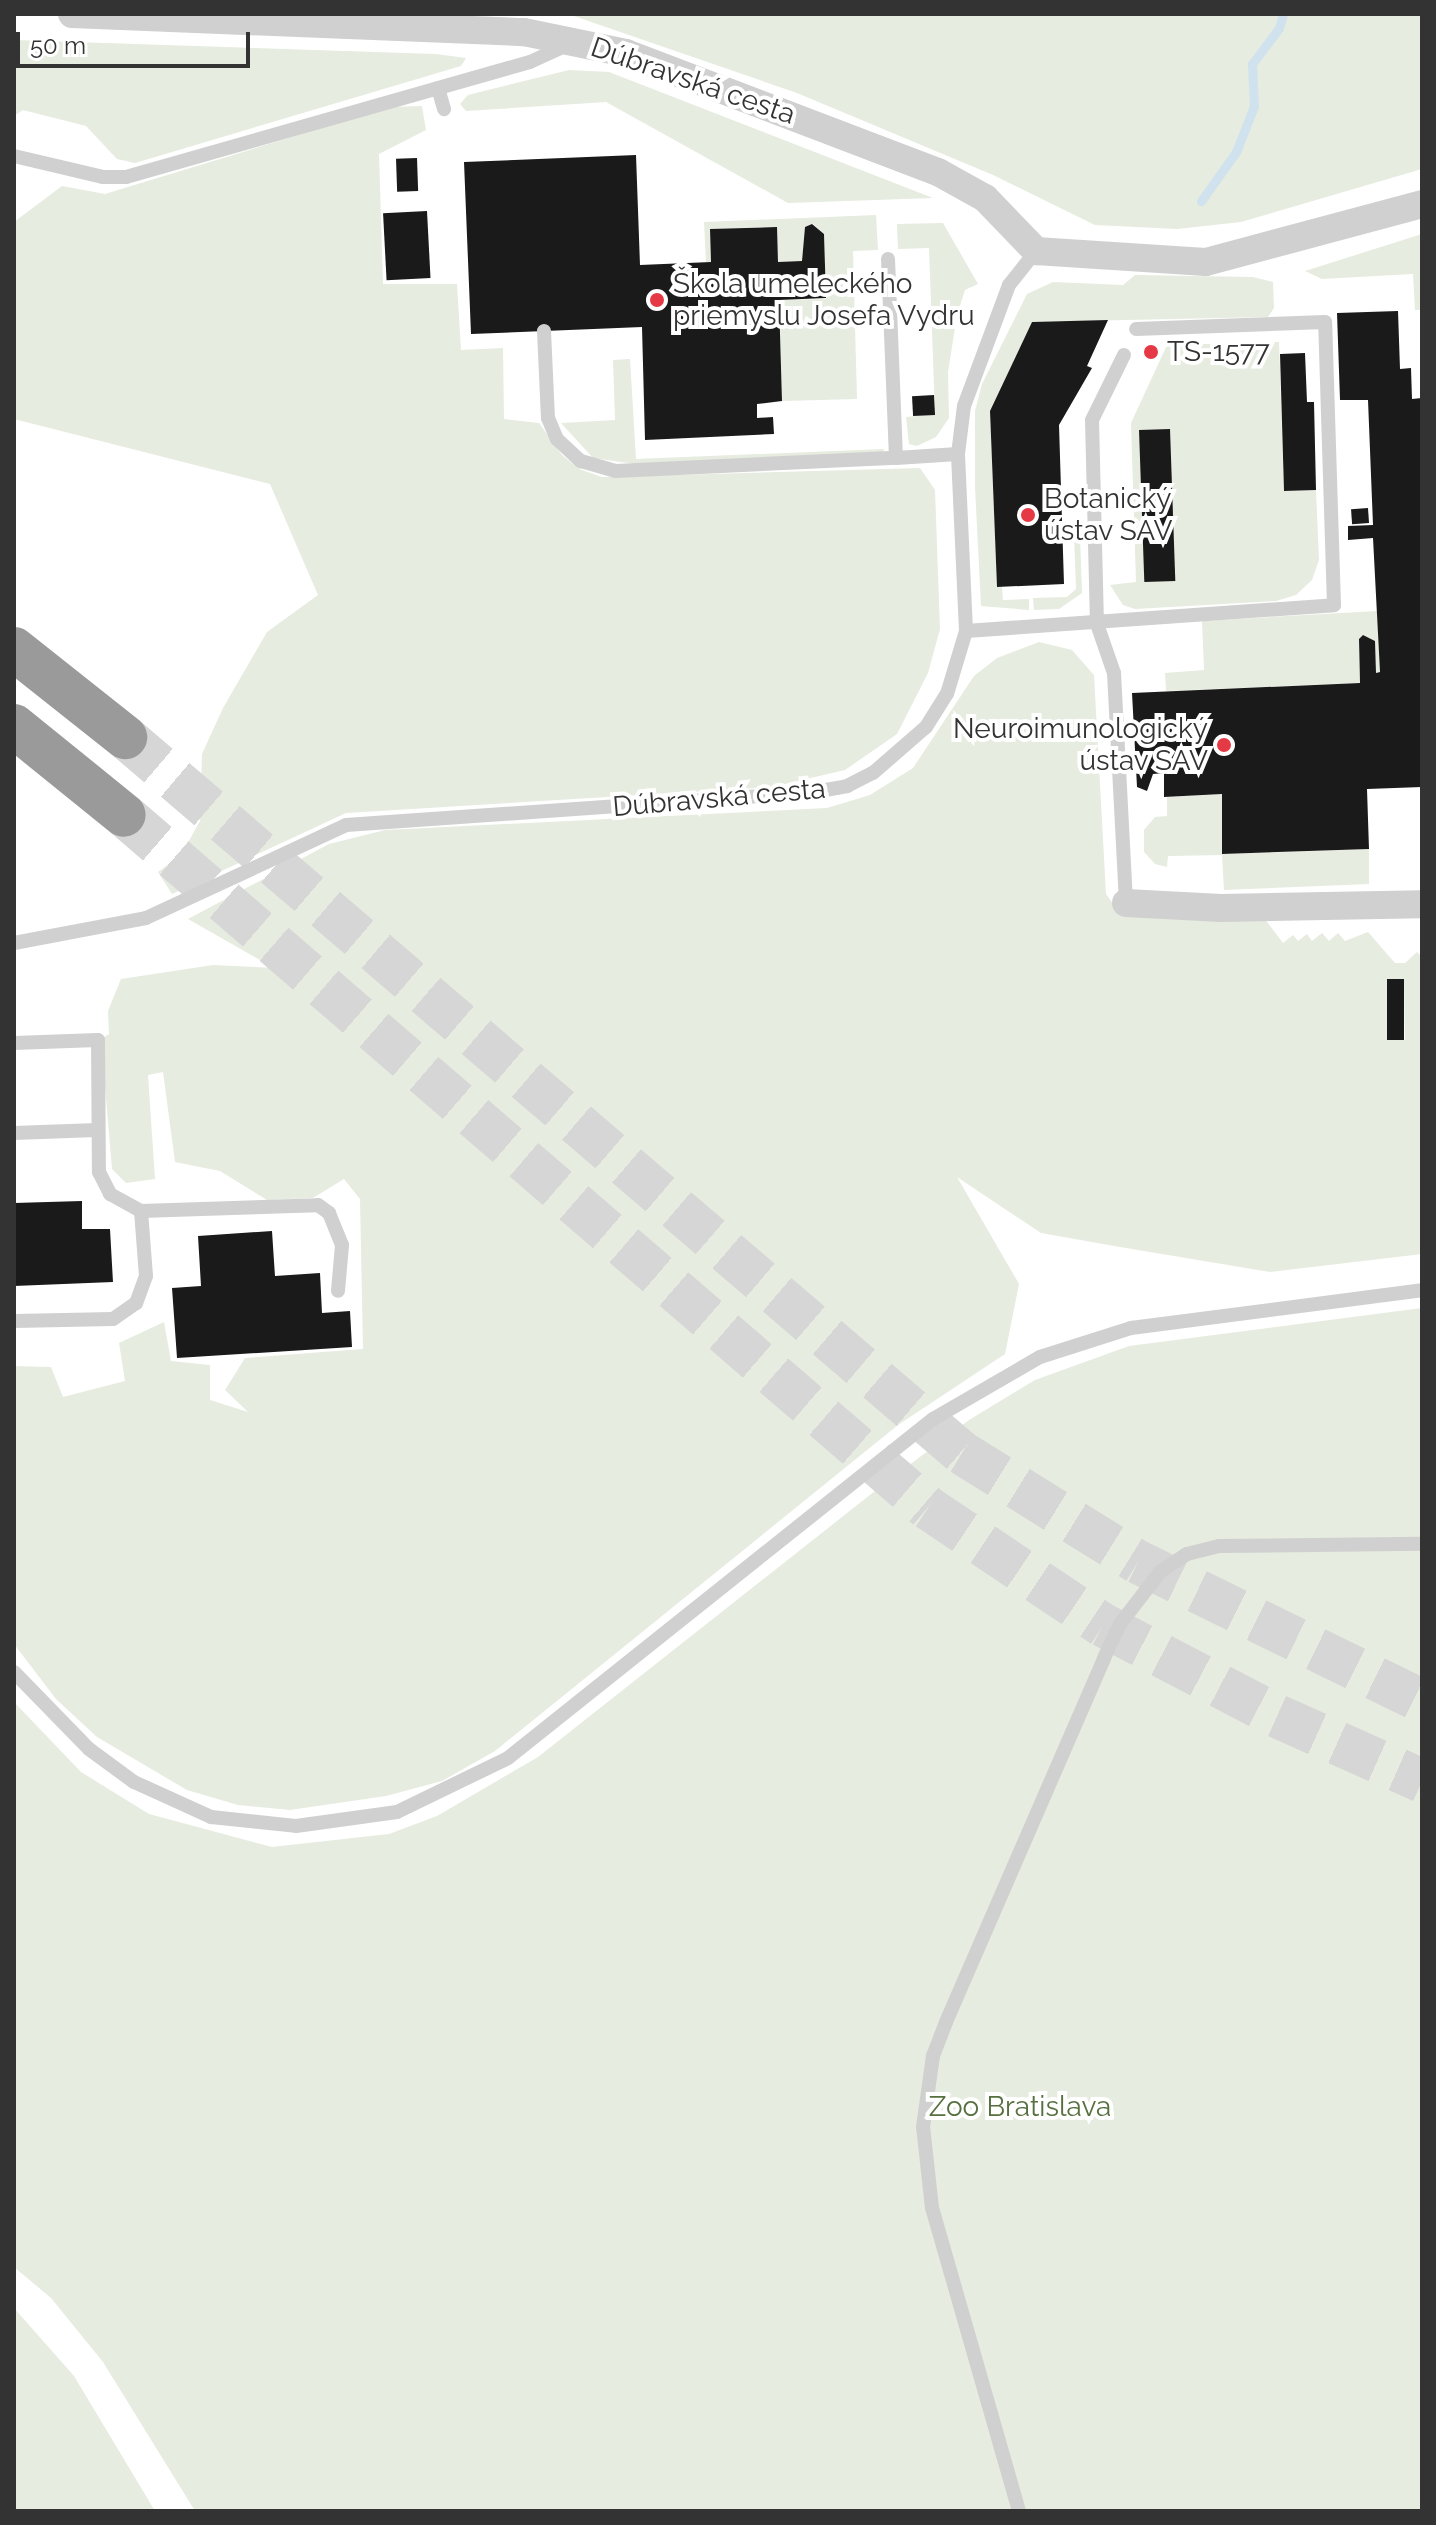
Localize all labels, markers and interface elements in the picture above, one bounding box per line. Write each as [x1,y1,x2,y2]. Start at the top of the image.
scale bar [20,16,254,66]
street label: Dúbravská cesta [587,30,799,132]
text: 50 m [30,31,86,60]
place label: Škola umeleckého priemyslu Josefa Vydru [673,267,976,333]
marker: Škola umeleckého priemyslu Josefa Vydru [648,291,666,309]
place label: TS-1577 [1167,335,1270,369]
marker: TS-1577 [1142,343,1160,361]
place label: Botanický ústav SAV [1044,482,1173,548]
marker: Botanický ústav SAV [1019,506,1037,524]
place label: Neuroimunologický ústav SAV [953,712,1208,778]
marker: Neuroimunologický ústav SAV [1215,736,1233,754]
street label: Dúbravská cesta [611,772,827,824]
park label: Zoo Bratislava [929,2090,1111,2124]

